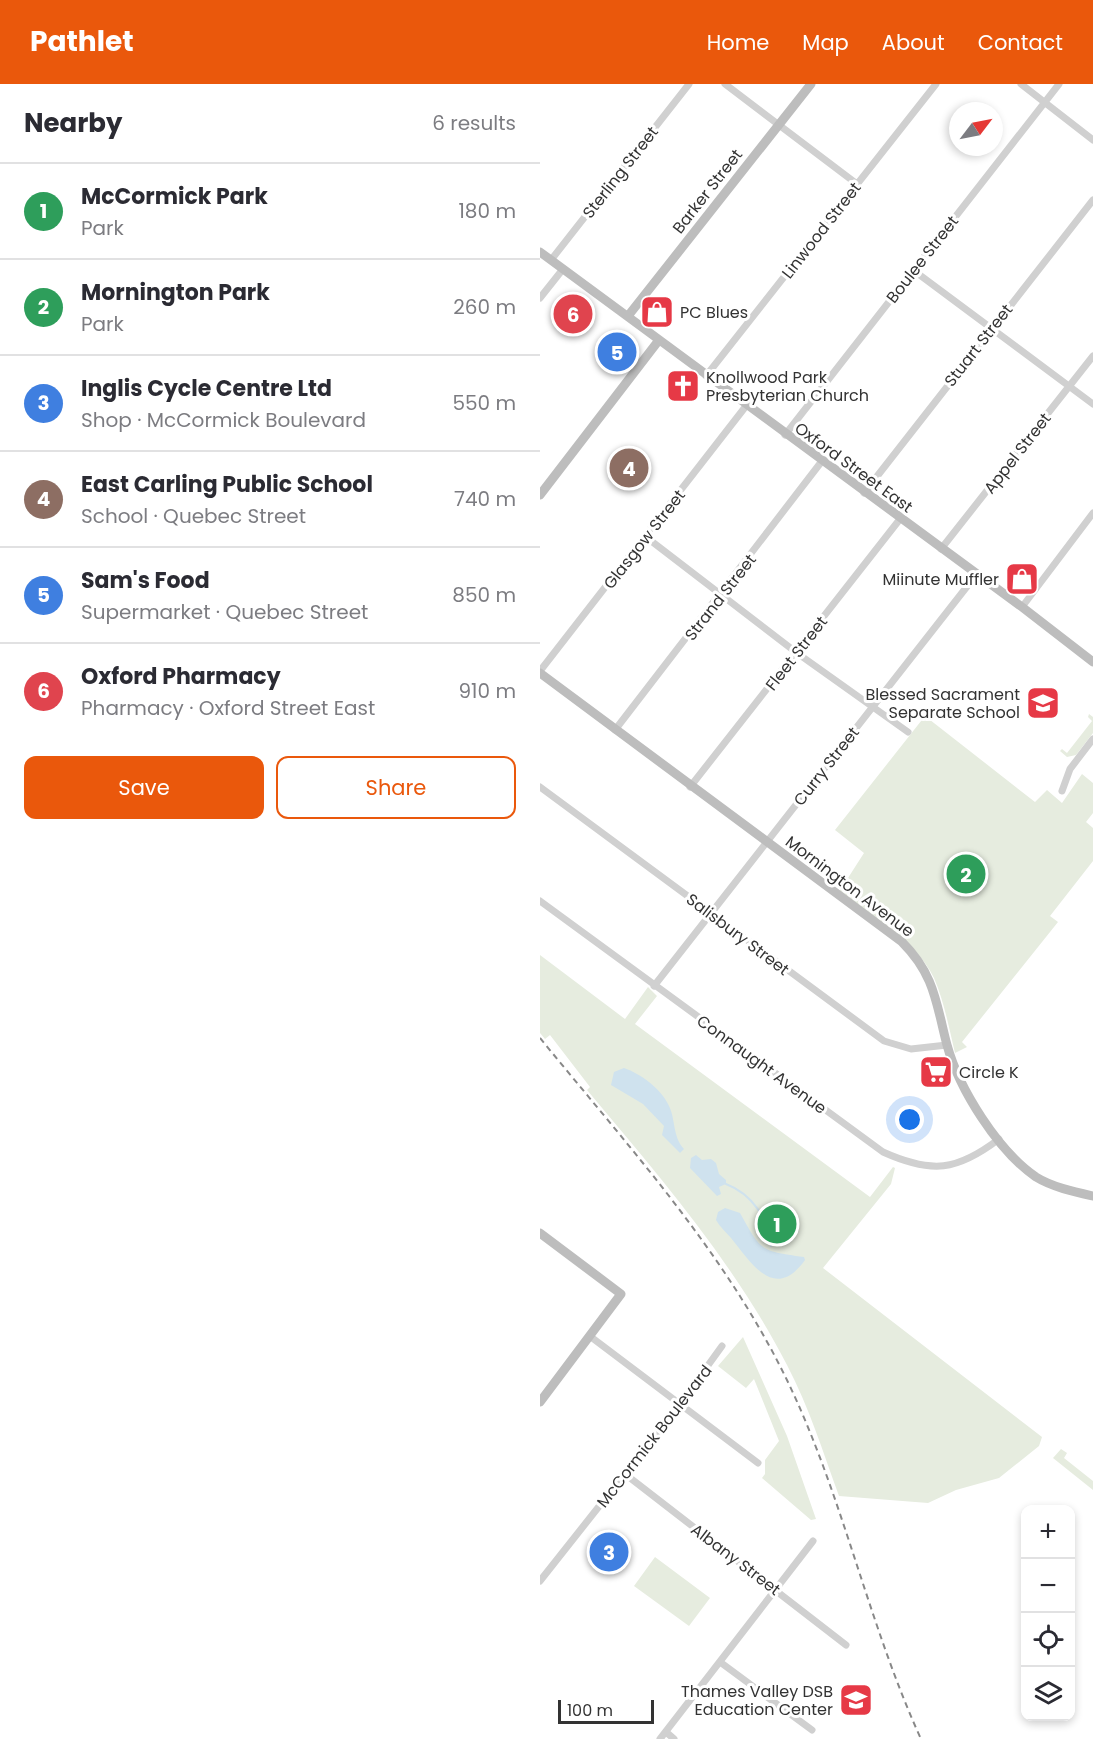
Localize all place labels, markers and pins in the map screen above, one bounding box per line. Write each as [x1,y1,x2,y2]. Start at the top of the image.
pin: 6 [554,292,592,336]
shop icon: PC Blues [639,294,675,330]
place label: PC Blues [680,301,748,324]
pin: 5 [598,330,637,374]
place label: Knollwood Park Presbyterian Church [706,366,869,407]
church icon: Knollwood Park Presbyterian Church [665,368,701,404]
pin: 4 [610,446,649,490]
shop icon: Miinute Muffler [1004,561,1040,597]
place label: Miinute Muffler [882,568,999,591]
place label: Blessed Sacrament Separate School [865,683,1020,724]
school or university icon: Blessed Sacrament Separate School [1025,685,1061,721]
pin: 2 [946,852,986,896]
supermarket icon: Circle K [918,1054,954,1090]
place label: Circle K [959,1061,1019,1084]
pin: 1 [758,1202,796,1246]
pin: 3 [590,1530,628,1574]
place label: Thames Valley DSB Education Center [681,1680,833,1721]
school or university icon: Thames Valley DSB Education Center [838,1682,874,1718]

